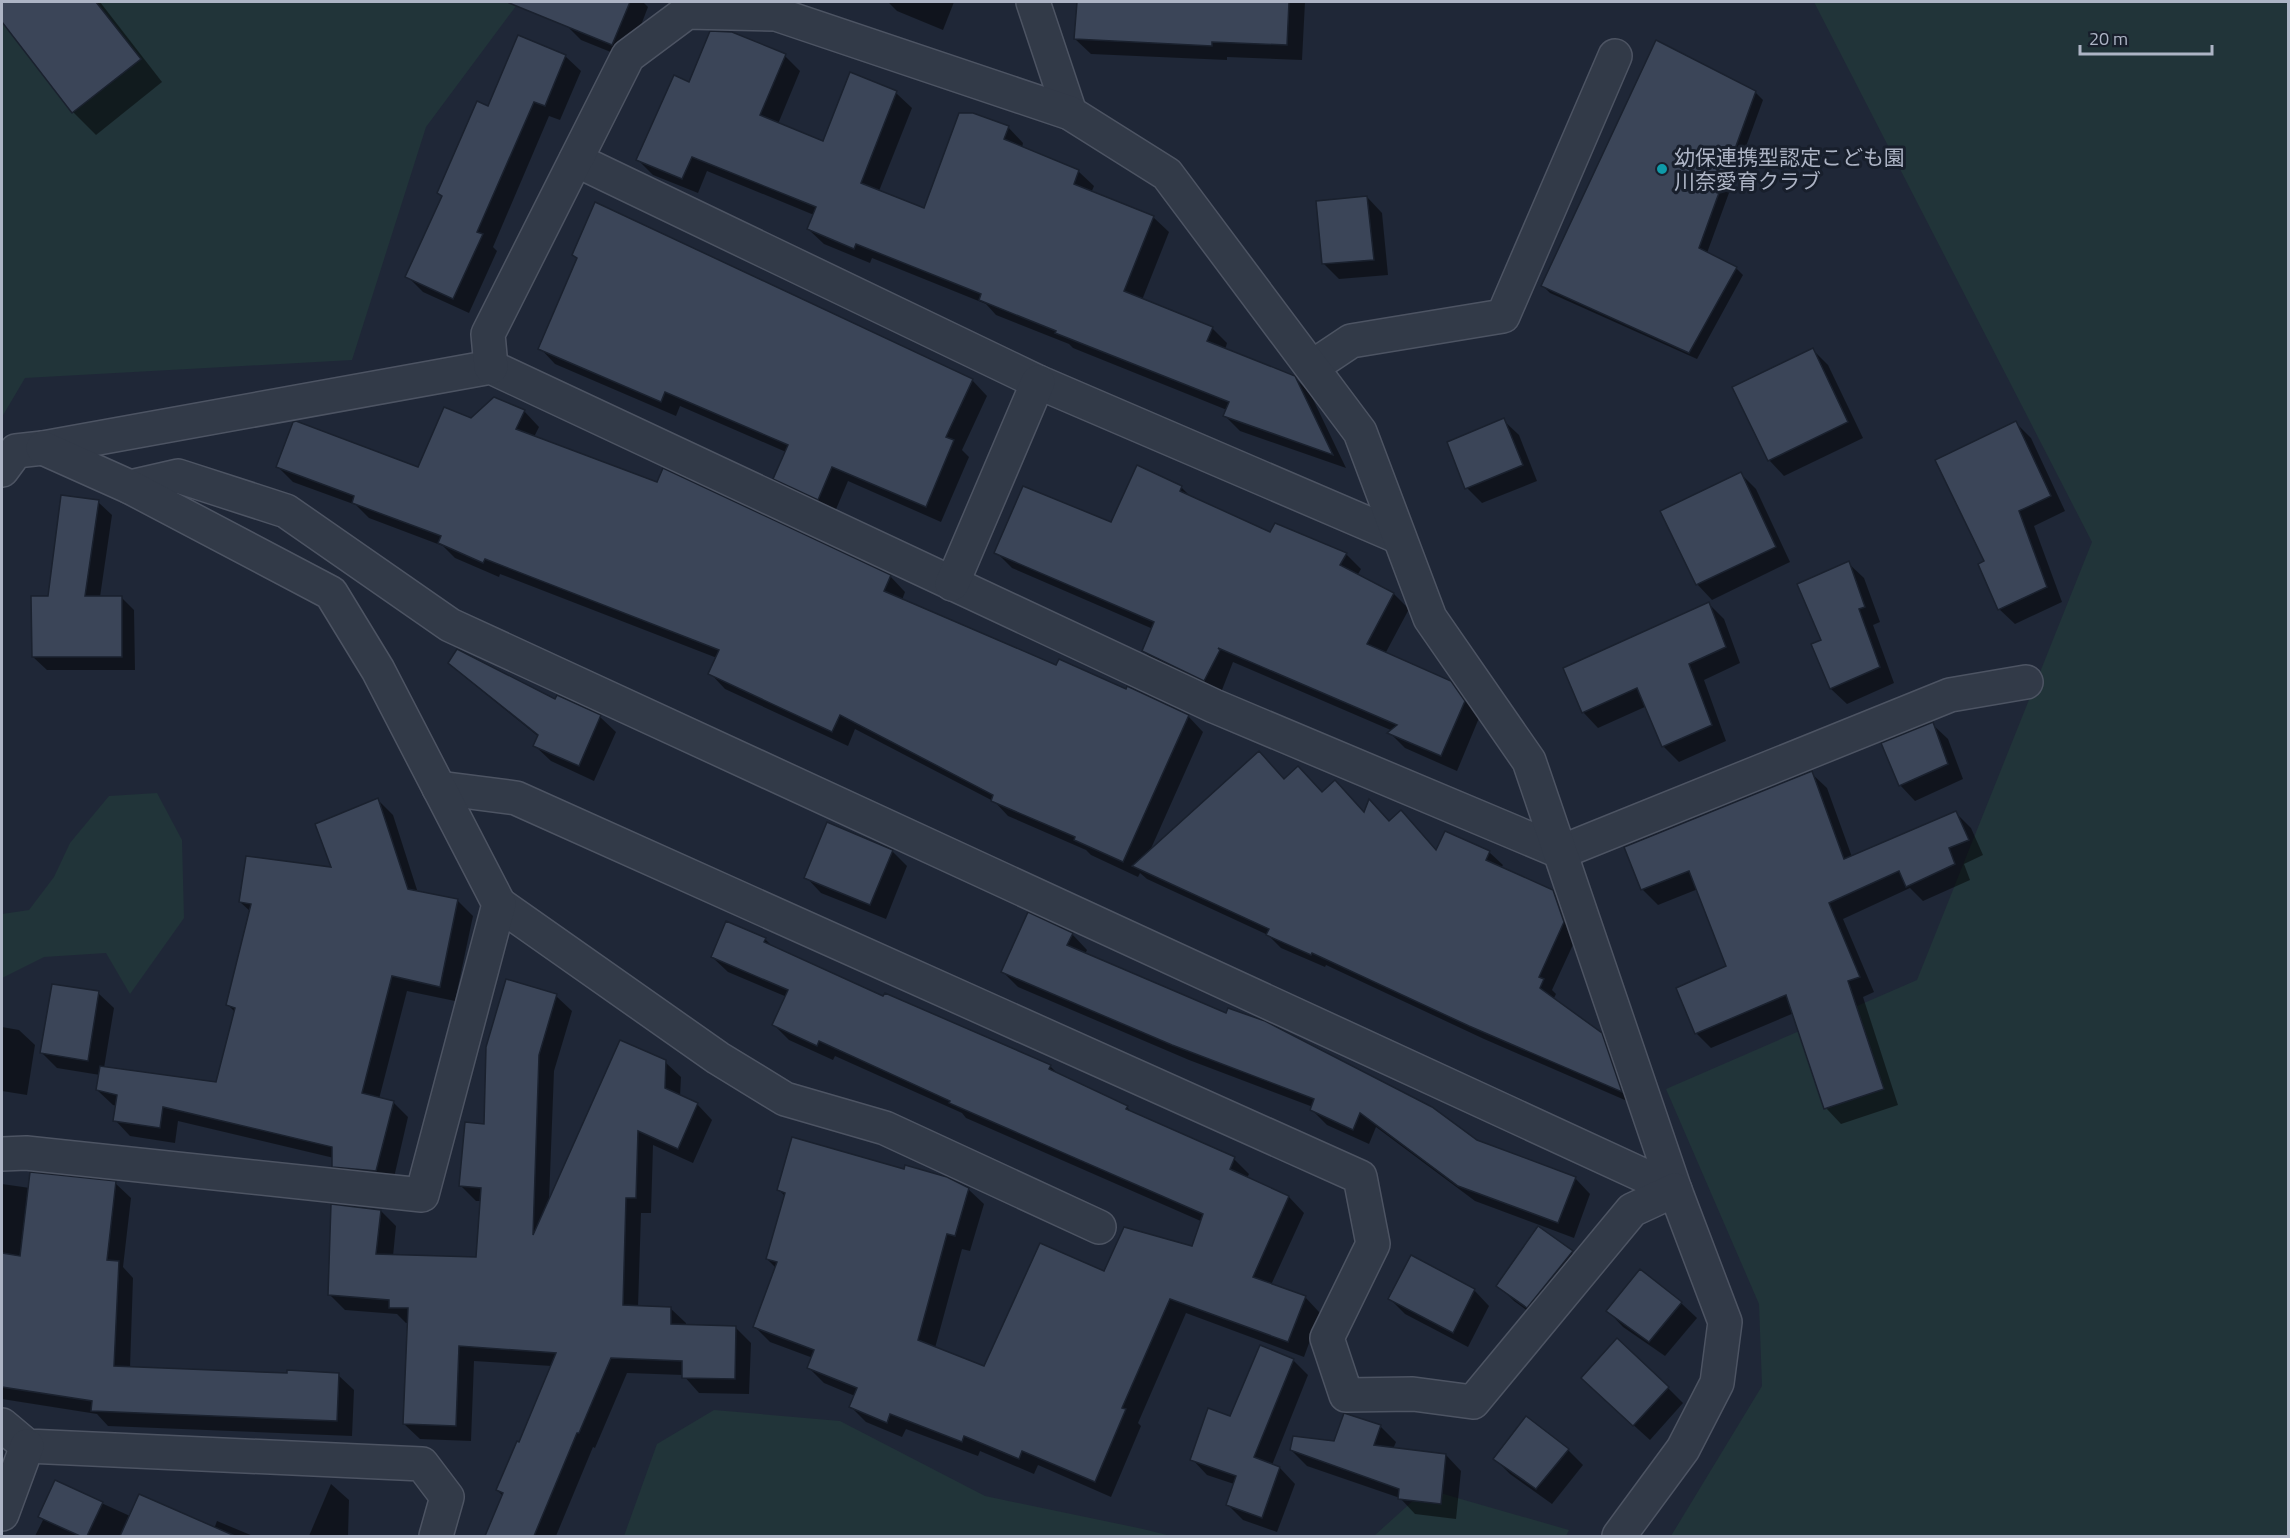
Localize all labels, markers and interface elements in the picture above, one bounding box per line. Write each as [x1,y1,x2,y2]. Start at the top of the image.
scale bar [2080,18,2212,56]
text: 20 m [2089,25,2128,52]
place label: 幼保連携型認定こども園 川奈愛育クラブ [1674,141,1905,197]
marker: 幼保連携型認定こども園 川奈愛育クラブ [1655,162,1669,176]

